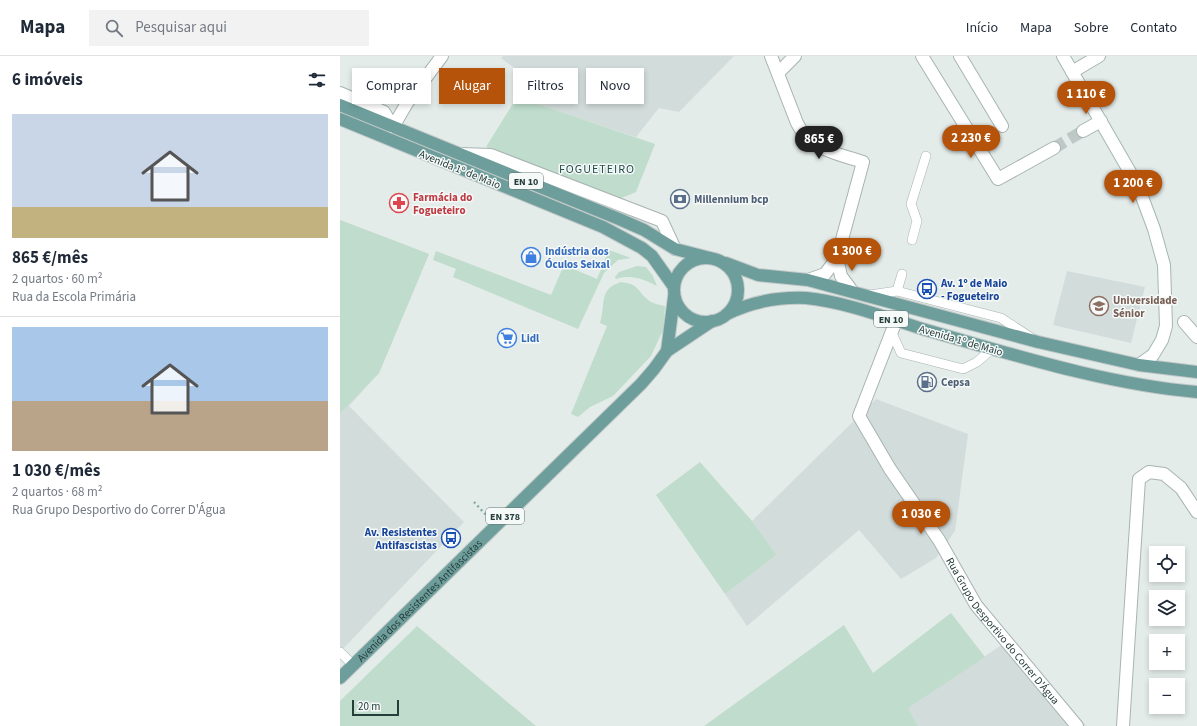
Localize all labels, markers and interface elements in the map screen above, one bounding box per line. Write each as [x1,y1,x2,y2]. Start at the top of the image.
search box [89,10,369,46]
text: Mapa [20,14,65,41]
icon: search [103,17,125,39]
text: Pesquisar aqui [135,17,227,38]
text: Início [966,18,998,38]
text: Mapa [1020,18,1052,38]
text: Sobre [1074,18,1108,38]
text: Contato [1130,18,1177,38]
text: 6 imóveis [12,68,83,92]
chip: Comprar [352,68,431,104]
chip: Alugar [439,68,505,104]
chip: Filtros [513,68,578,104]
chip: Novo [586,68,644,104]
icon: filters [306,69,328,91]
pin: 1 110 € [1049,81,1123,115]
text: 1 110 € [1066,85,1106,103]
pin: 2 230 € [934,125,1008,159]
pin: 865 € [791,126,847,160]
text: 2 230 € [951,129,991,147]
text: 865 € [804,130,834,148]
icon: home [134,140,206,212]
street label: Avenida 1º de Maio [417,146,503,193]
district label: FOGUETEIRO [559,161,635,178]
pin: 1 200 € [1096,170,1170,204]
road number: EN 10 [509,173,543,189]
text: 1 200 € [1113,174,1153,192]
bank icon: Millennium bcp [669,188,691,210]
place label: Farmácia do Fogueteiro [413,190,472,218]
pharmacy icon: Farmácia do Fogueteiro [388,192,410,214]
place label: Millennium bcp [694,192,769,207]
pin: 1 300 € [815,238,889,272]
text: 1 300 € [832,242,872,260]
place label: Indústria dos Óculos Seixal [545,244,610,272]
text: 865 €/mês [12,246,88,270]
shop icon: Indústria dos Óculos Seixal [520,246,542,268]
text: 2 quartos · 60 m² [12,270,103,288]
place label: Av. 1º de Maio - Fogueteiro [940,276,1007,304]
bus stop icon: Av. 1º de Maio - Fogueteiro [916,278,938,300]
text: Rua da Escola Primária [12,288,136,306]
place label: Universidade Sénior [1113,293,1178,321]
school or university icon: Universidade Sénior [1088,295,1110,317]
road number: EN 10 [874,311,908,327]
street label: Avenida 1º de Maio [917,321,1005,360]
supermarket icon: Lidl [496,327,518,349]
place label: Lidl [521,331,540,346]
icon: home [134,353,206,425]
fuel station icon: Cepsa [916,371,938,393]
place label: Cepsa [941,375,970,390]
text: 1 030 €/mês [12,459,100,483]
text: 2 quartos · 68 m² [12,483,103,501]
text: Rua Grupo Desportivo do Correr D'Água [12,501,226,519]
pin: 1 030 € [884,501,958,535]
text: 1 030 € [901,505,941,523]
road number: EN 378 [486,508,524,524]
place label: Av. Resistentes Antifascistas [364,525,437,553]
bus stop icon: Av. Resistentes Antifascistas [440,527,462,549]
street label: Avenida dos Resistentes Antifascistas [354,536,486,665]
map controls [1149,546,1185,714]
button: locate [1149,546,1185,582]
street label: Rua Grupo Desportivo do Correr D'Água [942,555,1063,708]
button: layers [1149,590,1185,626]
button: + [1149,634,1185,670]
button: − [1149,678,1185,714]
scale bar [352,698,399,717]
text: 20 m [358,699,380,714]

